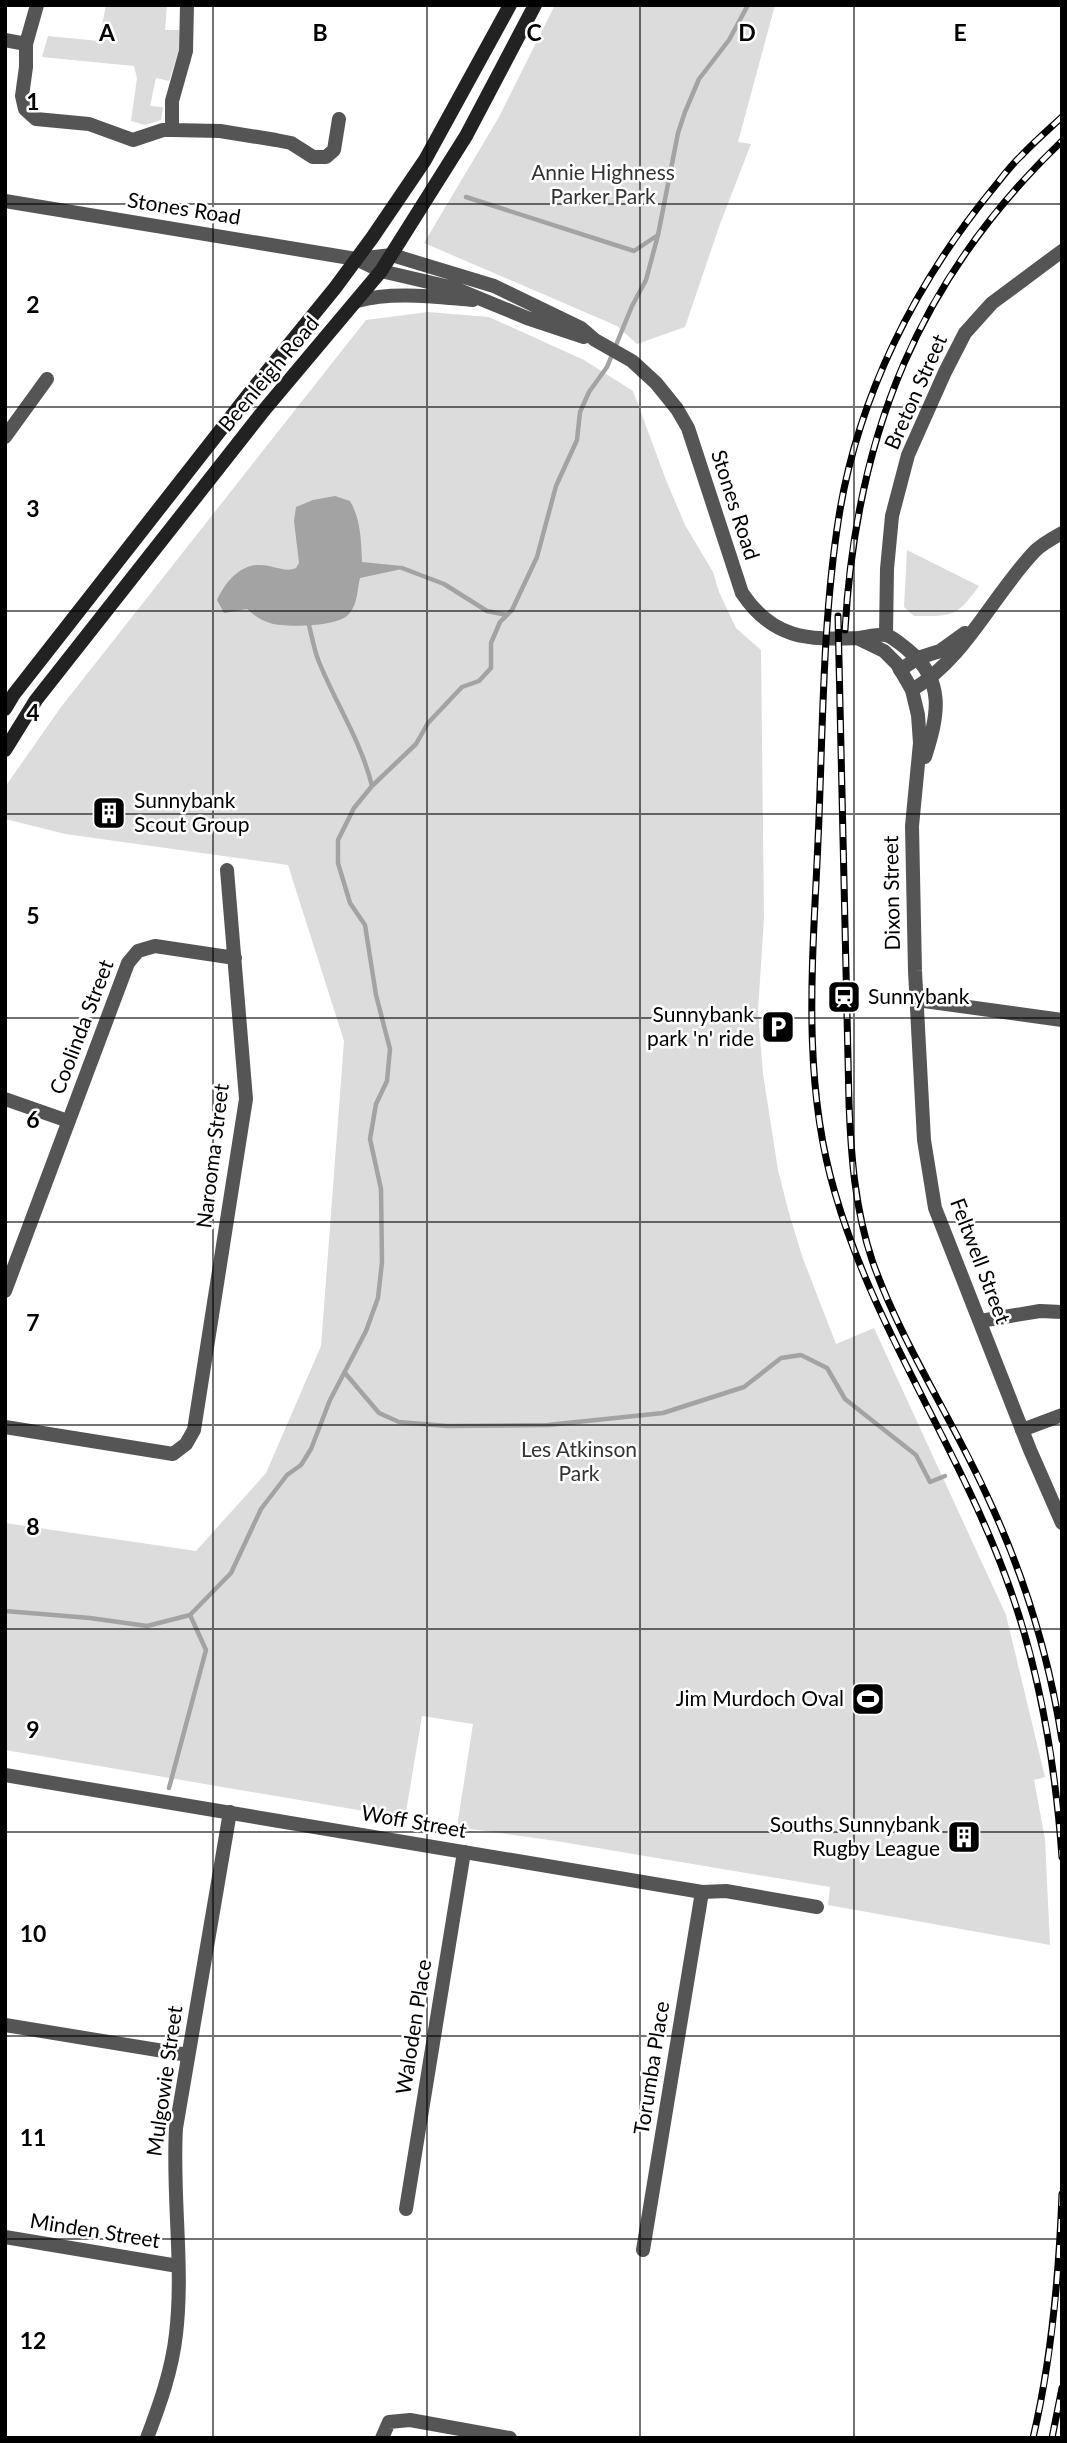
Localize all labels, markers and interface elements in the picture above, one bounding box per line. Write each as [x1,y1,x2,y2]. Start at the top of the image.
text: A [98,18,116,46]
text: B [312,18,328,46]
text: C [526,18,542,46]
text: D [738,18,756,46]
text: E [953,18,967,46]
text: 1 [26,87,40,115]
park label: Annie Highness Parker Park [531,159,675,208]
street label: Stones Road [126,186,243,229]
text: 2 [26,290,40,318]
street label: Beenleigh Road [212,310,323,436]
street label: Breton Street [878,330,951,453]
street label: Stones Road [707,446,766,563]
text: 3 [26,494,40,522]
text: 4 [26,698,40,726]
place label: Sunnybank Scout Group [134,787,249,836]
building icon: Sunnybank Scout Group [90,794,128,832]
street label: Dixon Street [877,835,904,951]
text: 5 [26,901,40,929]
street label: Coolinda Street [43,955,118,1097]
station icon: Sunnybank [825,978,863,1016]
place label: Sunnybank [868,983,970,1008]
place label: Sunnybank park 'n' ride [647,1001,754,1050]
parking icon: Sunnybank park 'n' ride [759,1008,797,1046]
street label: Narooma Street [190,1082,233,1230]
text: 6 [26,1105,40,1133]
street label: Feltwell Street [946,1194,1017,1327]
text: 7 [26,1308,40,1336]
park label: Les Atkinson Park [521,1436,637,1485]
text: 8 [26,1512,40,1540]
sports icon: Jim Murdoch Oval [849,1680,887,1718]
place label: Jim Murdoch Oval [676,1685,844,1710]
text: 9 [26,1715,40,1743]
street label: Woff Street [360,1799,469,1842]
place label: Souths Sunnybank Rugby League [770,1811,940,1860]
building icon: Souths Sunnybank Rugby League [945,1818,983,1856]
text: 10 [20,1919,46,1947]
street label: Waloden Place [389,1957,436,2096]
street label: Torumba Place [628,1999,673,2136]
street label: Mulgowie Street [141,2003,187,2158]
text: 11 [20,2123,46,2151]
street label: Minden Street [28,2207,163,2252]
text: 12 [20,2326,46,2354]

